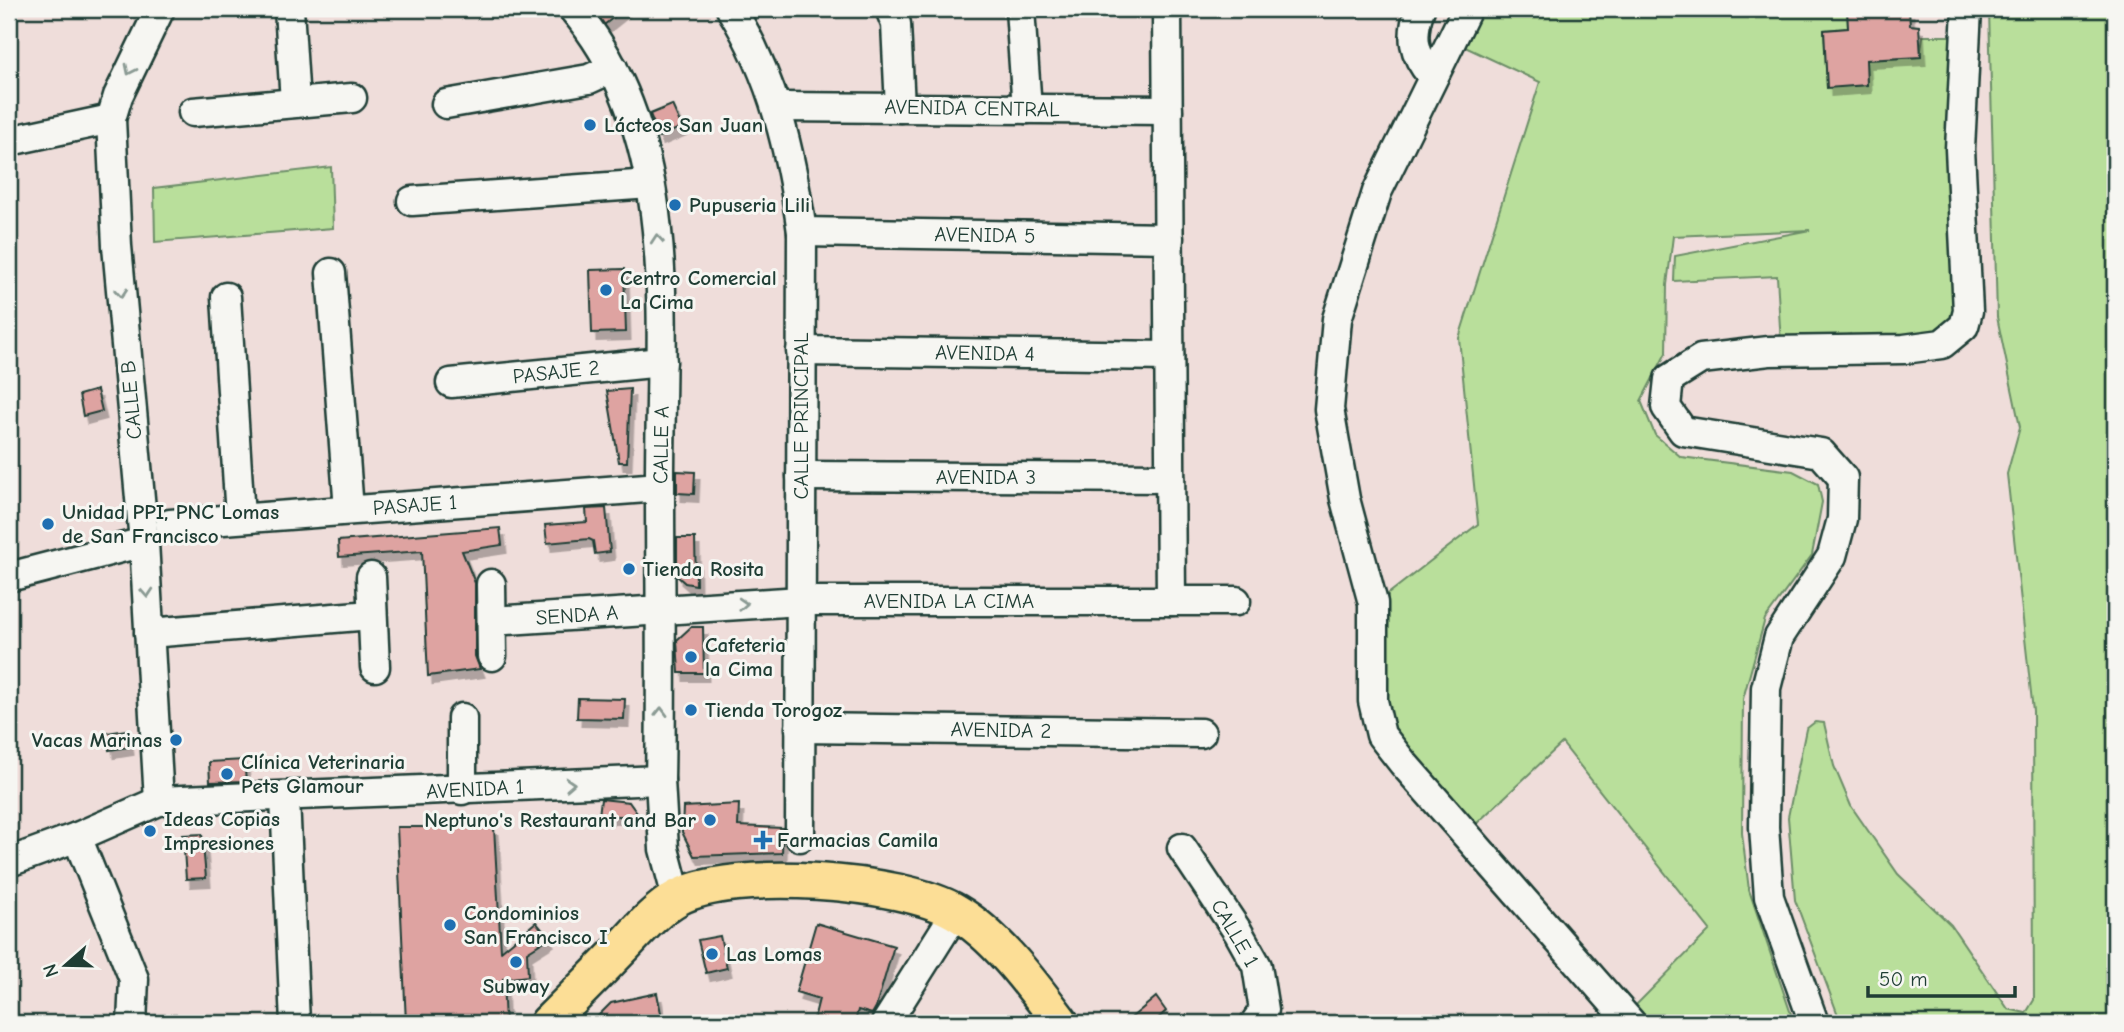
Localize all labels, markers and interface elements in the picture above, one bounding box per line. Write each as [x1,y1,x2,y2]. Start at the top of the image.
one-way arrow [125,63,139,75]
street label: AVENIDA CENTRAL [884,94,1060,122]
place label: Lácteos San Juan [604,113,763,137]
marker: Lácteos San Juan [582,117,598,133]
place label: Pupuseria Lili [689,193,810,217]
marker: Pupuseria Lili [667,197,683,213]
street label: AVENIDA 5 [934,222,1036,248]
one-way arrow [650,234,665,245]
place label: Centro Comercial La Cima [620,266,777,314]
marker: Centro Comercial La Cima [598,282,614,298]
one-way arrow [113,288,128,299]
street label: CALLE PRINCIPAL [789,332,813,499]
street label: AVENIDA 4 [935,340,1035,366]
street label: PASAJE 2 [511,356,601,388]
street label: CALLE B [116,360,146,440]
street label: CALLE A [648,406,674,484]
street label: AVENIDA 3 [936,465,1036,489]
street label: PASAJE 1 [372,490,458,520]
place label: Unidad PPI, PNC Lomas de San Francisco [62,500,279,548]
marker: Unidad PPI, PNC Lomas de San Francisco [40,516,56,532]
place label: Tienda Rosita [643,557,764,581]
marker: Tienda Rosita [621,561,637,577]
one-way arrow [139,588,154,599]
street label: AVENIDA LA CIMA [864,589,1034,613]
one-way arrow [738,597,749,612]
street label: SENDA A [535,600,619,630]
place label: Cafeteria la Cima [705,633,786,681]
marker: Cafeteria la Cima [683,649,699,665]
place label: Tienda Torogoz [705,698,842,722]
marker: Tienda Torogoz [683,702,699,718]
one-way arrow [653,706,669,716]
street label: AVENIDA 2 [950,717,1052,743]
place label: Vacas Marinas [32,728,162,752]
marker: Vacas Marinas [168,732,184,748]
place label: Clínica Veterinaria Pets Glamour [241,750,405,798]
marker: Clínica Veterinaria Pets Glamour [219,766,235,782]
street label: AVENIDA 1 [425,774,525,804]
one-way arrow [564,777,575,792]
place label: Ideas Copias Impresiones [164,807,280,855]
place label: Neptuno's Restaurant and Bar [424,808,697,832]
marker: Neptuno's Restaurant and Bar [702,812,718,828]
marker: Ideas Copias Impresiones [142,823,158,839]
place label: Farmacias Camila [777,828,939,852]
marker: Farmacias Camila [755,832,771,848]
street label: CALLE 1 [1206,895,1264,971]
place label: Condominios San Francisco I [464,901,608,949]
marker: Condominios San Francisco I [442,917,458,933]
north arrow [32,930,102,1000]
place label: Las Lomas [726,942,822,966]
marker: Las Lomas [704,946,720,962]
marker: Subway [508,954,524,970]
scale bar [1868,955,2016,999]
text: N [39,961,63,980]
text: 50 m [1879,967,1928,991]
place label: Subway [483,974,550,998]

